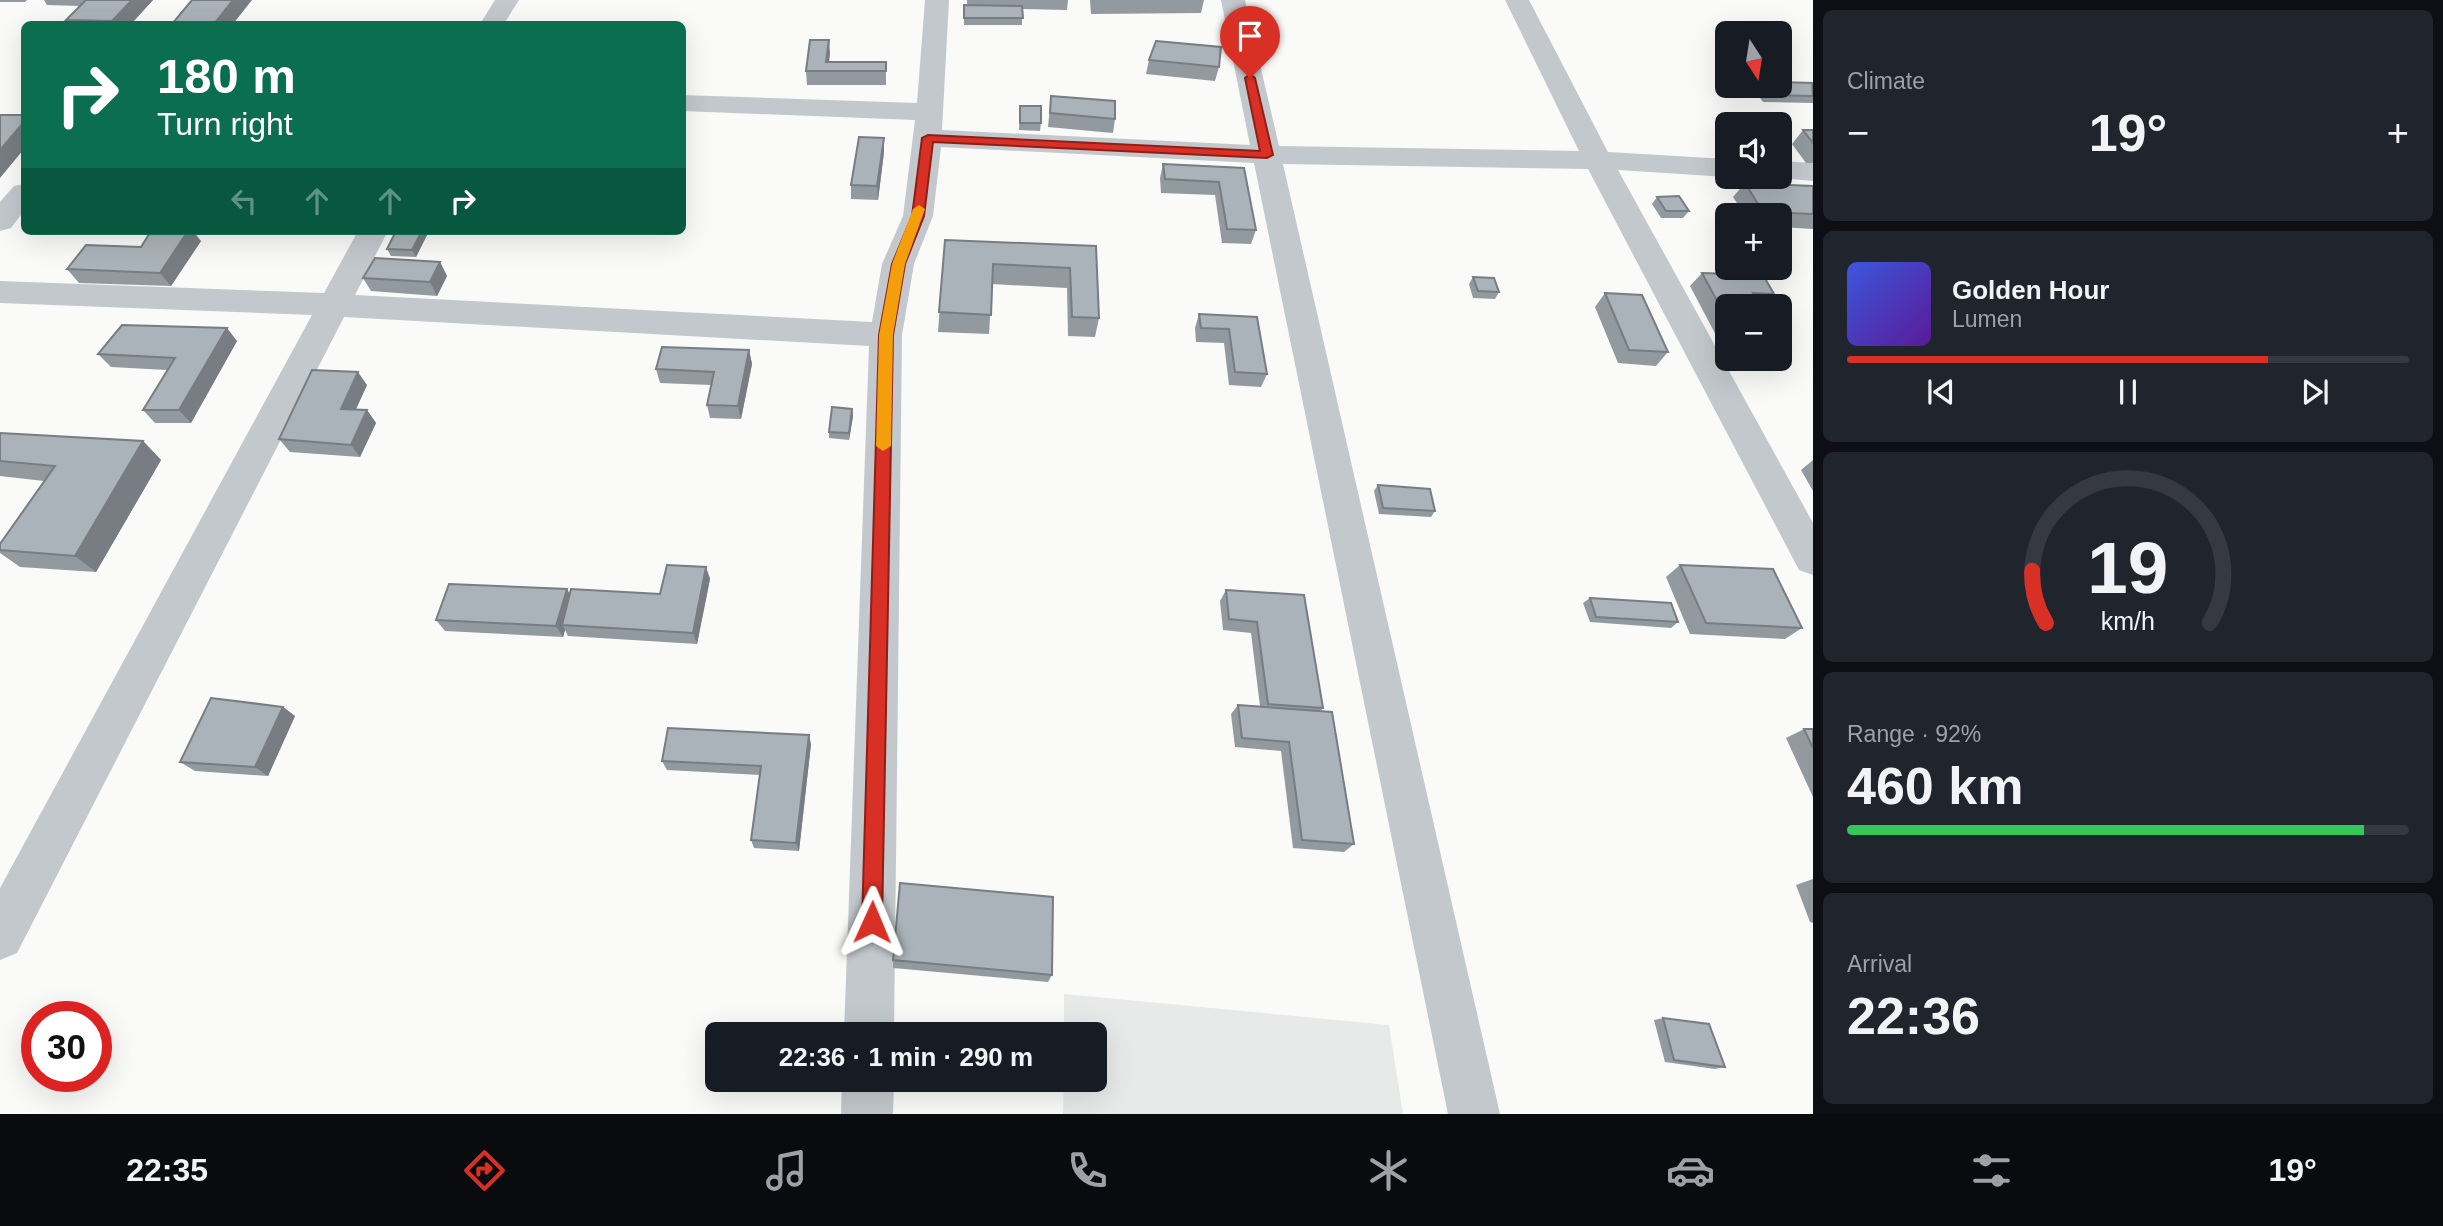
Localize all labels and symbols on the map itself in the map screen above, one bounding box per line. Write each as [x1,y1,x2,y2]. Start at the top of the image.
pin [1220,6,1280,78]
north arrow [1715,21,1792,98]
position arrow [835,885,909,959]
speed limit sign: 30 [21,1001,112,1092]

